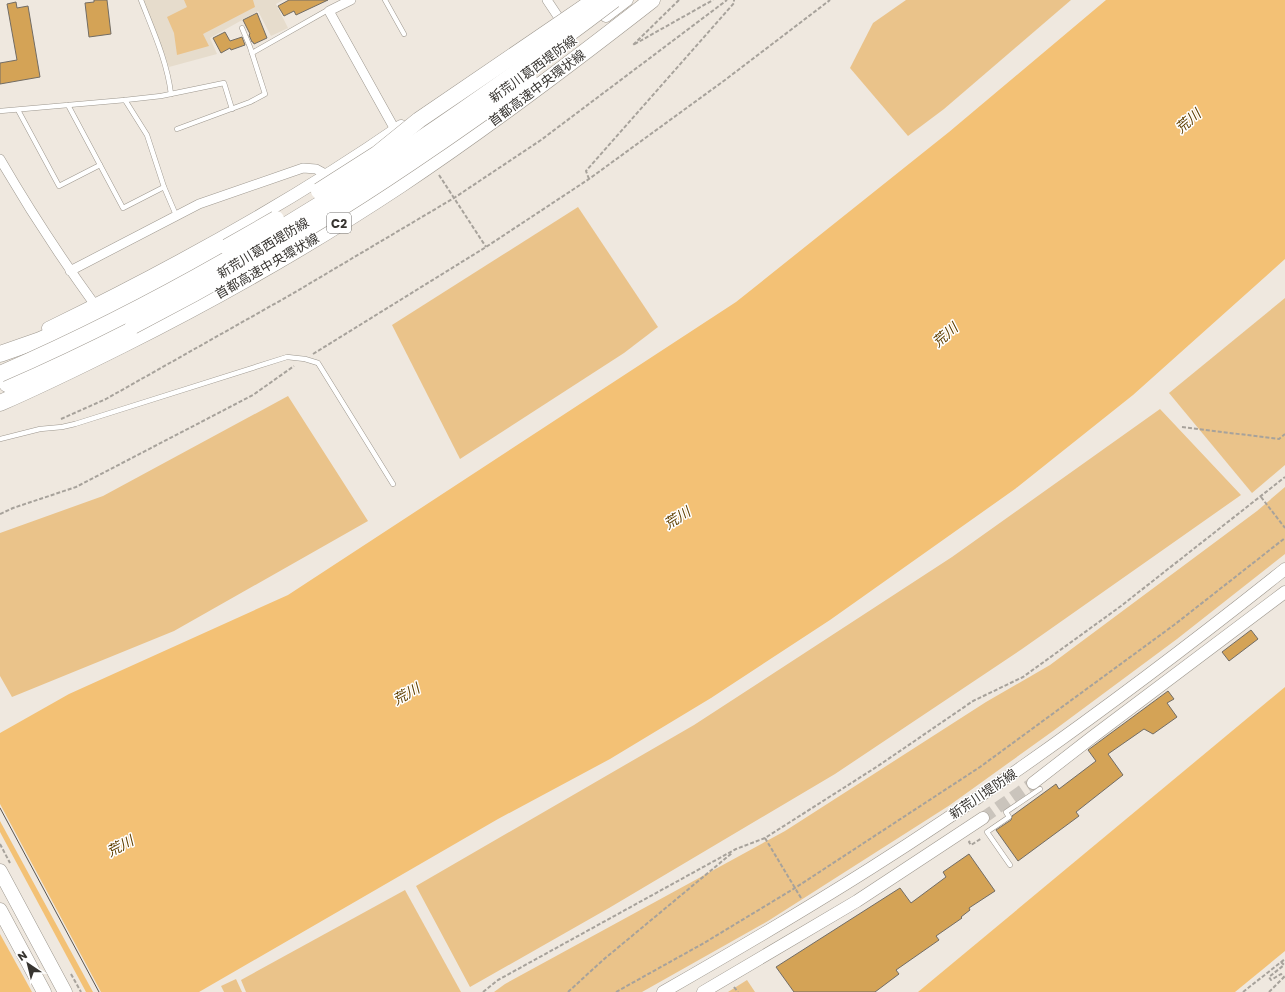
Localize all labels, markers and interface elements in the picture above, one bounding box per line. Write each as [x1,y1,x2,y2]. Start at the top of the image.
street label: 新荒川葛西堤防線 [485,31,581,107]
street label: 首都高速中央環状線 [485,45,589,131]
water label: 荒川 [1171,103,1207,138]
street label: 新荒川葛西堤防線 [214,213,312,283]
road number: C2 [327,213,351,233]
street label: 首都高速中央環状線 [212,229,322,303]
water label: 荒川 [928,317,964,352]
water label: 荒川 [660,501,696,534]
water label: 荒川 [389,677,425,710]
street label: 新荒川堤防線 [945,764,1021,824]
water label: 荒川 [103,830,139,861]
north arrow [8,944,48,984]
text: N [14,947,30,965]

